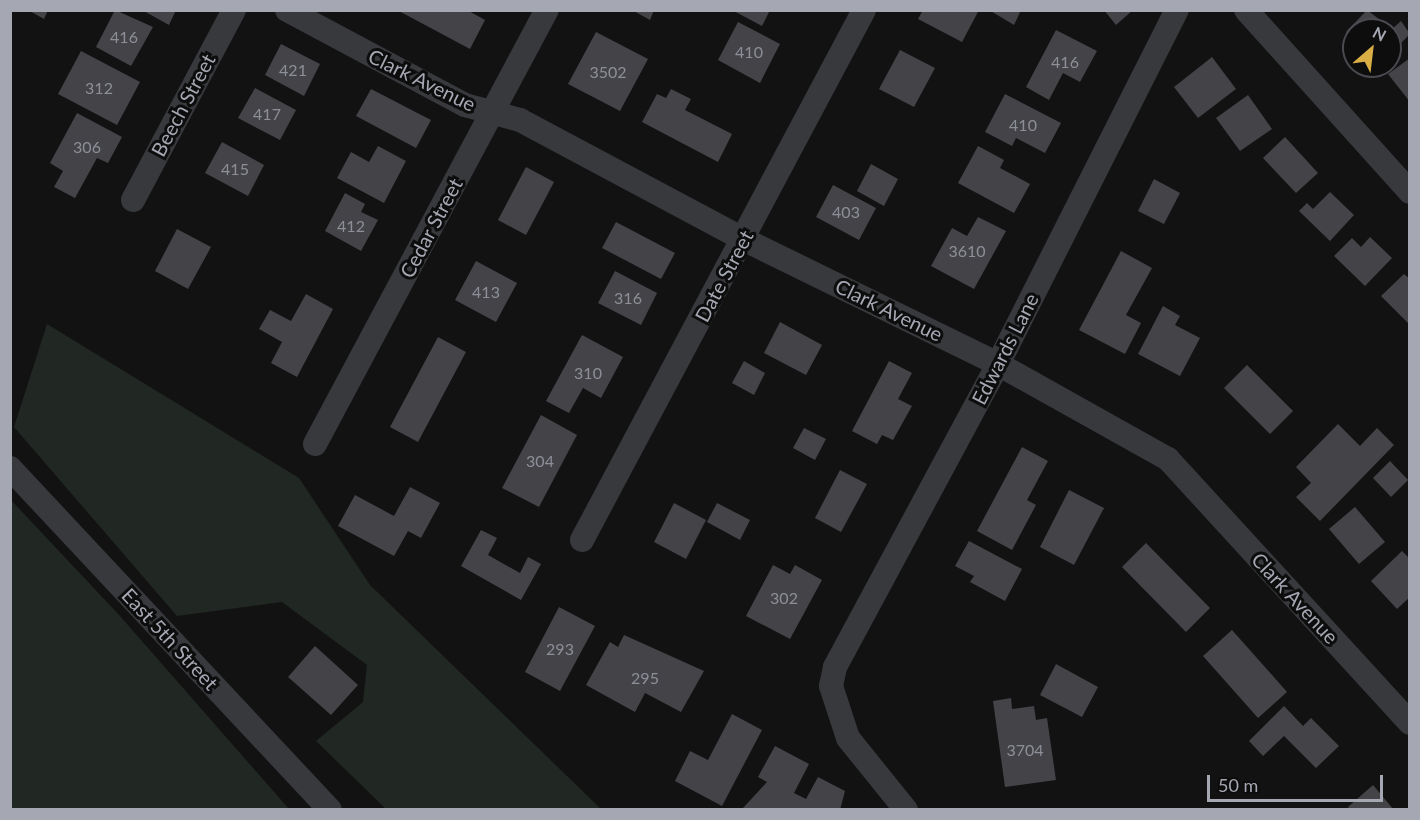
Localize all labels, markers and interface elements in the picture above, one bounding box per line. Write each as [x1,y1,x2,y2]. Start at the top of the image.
north arrow [1342,18,1402,78]
text: N [1370,22,1390,45]
house number: 416 [110,27,138,47]
house number: 410 [735,42,763,62]
street label: Clark Avenue [364,44,480,116]
street label: Beech Street [146,50,220,160]
house number: 416 [1051,52,1079,72]
house number: 421 [279,60,307,80]
house number: 3502 [589,62,627,82]
house number: 312 [85,78,113,98]
house number: 417 [253,104,281,124]
house number: 410 [1009,115,1037,135]
house number: 306 [73,137,101,157]
house number: 415 [221,159,249,179]
street label: Cedar Street [395,174,467,282]
house number: 403 [832,202,860,222]
house number: 412 [337,216,365,236]
street label: Date Street [690,226,758,326]
house number: 3610 [948,241,986,261]
street label: Clark Avenue [831,274,947,346]
house number: 413 [472,282,500,302]
house number: 316 [614,288,642,308]
street label: Edwards Lane [967,289,1043,409]
house number: 310 [574,363,602,383]
house number: 304 [526,451,554,471]
street label: Clark Avenue [1246,547,1344,649]
street label: East 5th Street [117,583,223,695]
house number: 302 [770,588,798,608]
house number: 293 [546,639,574,659]
house number: 295 [631,668,659,688]
house number: 3704 [1006,740,1044,760]
scale bar [1210,763,1386,801]
text: 50 m [1218,774,1258,796]

